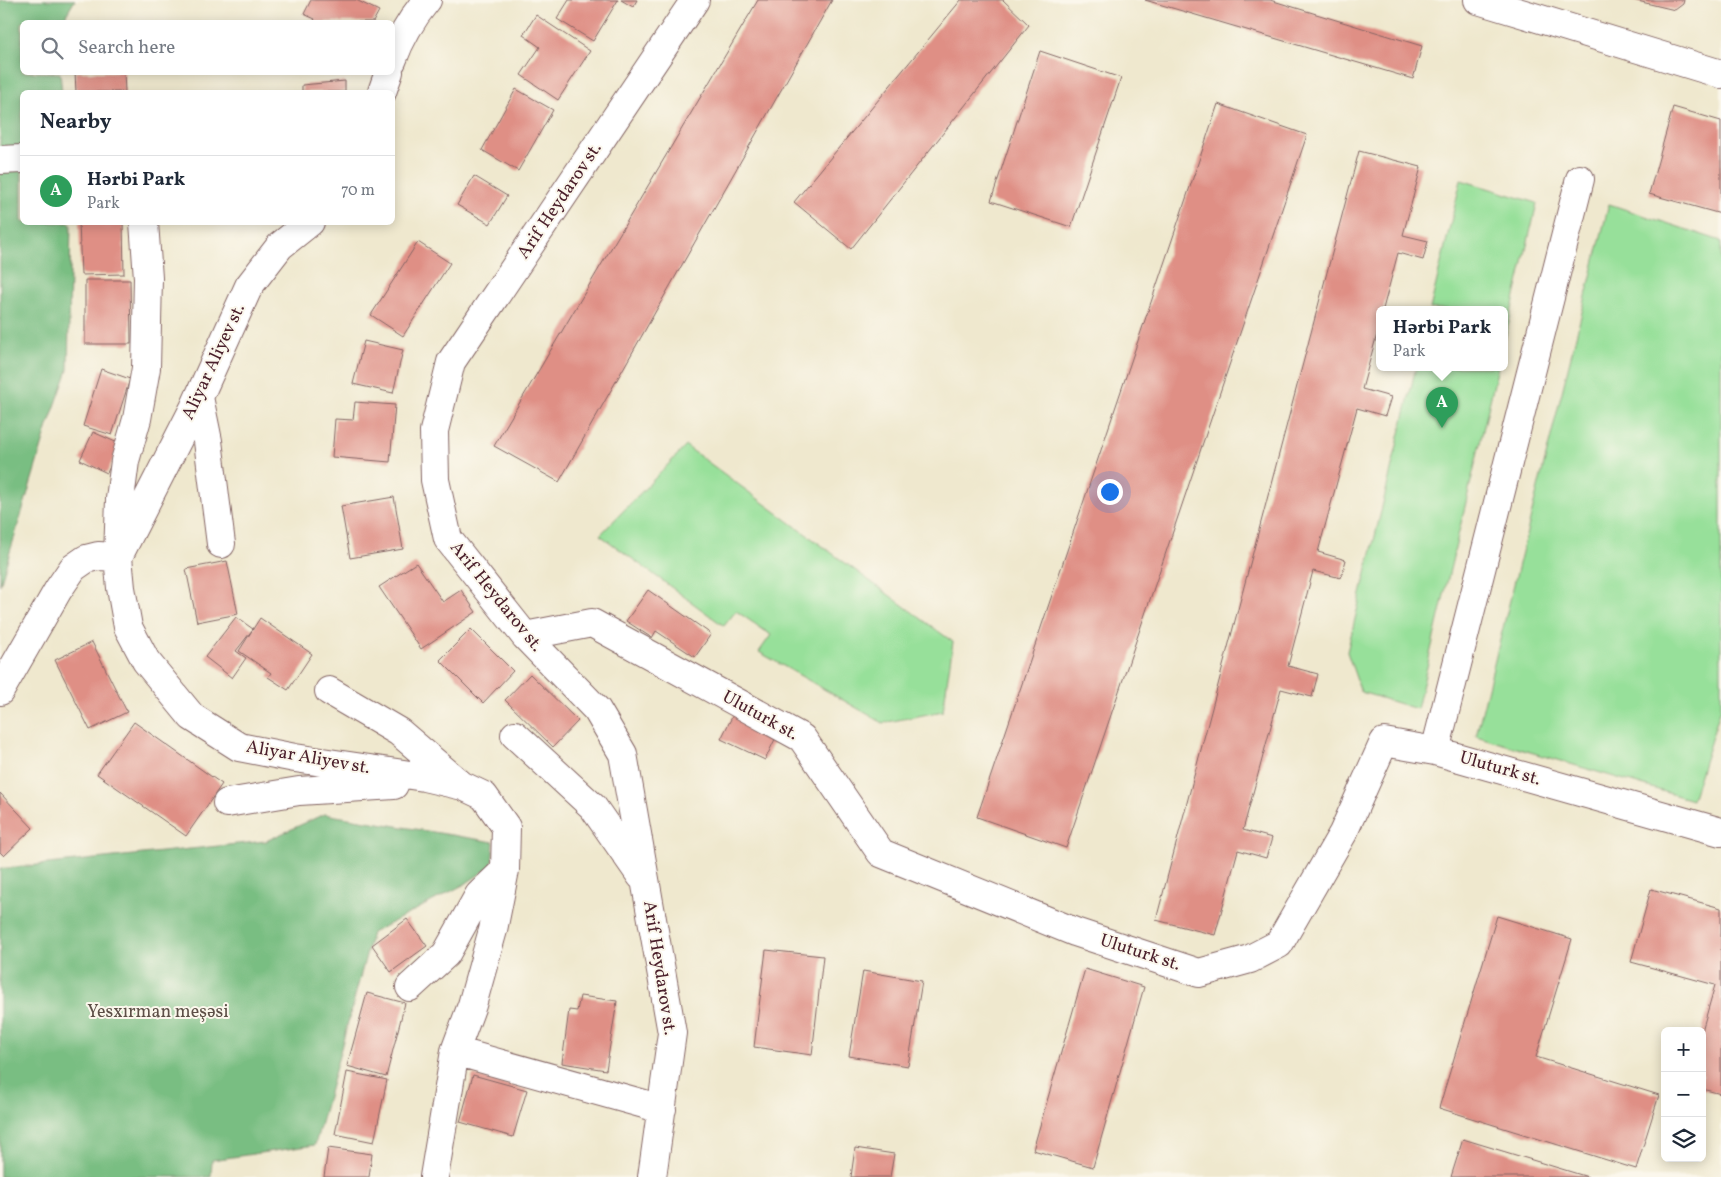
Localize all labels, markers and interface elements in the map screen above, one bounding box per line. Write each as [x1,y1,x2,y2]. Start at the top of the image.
search box [20,20,395,75]
icon: search [38,34,66,62]
text: Search here [78,35,175,61]
text: Nearby [40,108,111,137]
street label: Arif Heydarov st. [512,138,608,264]
text: Hərbi Park [87,167,185,193]
text: A [50,180,62,202]
text: 70 m [341,180,375,202]
text: Park [87,193,120,215]
street label: Aliyar Aliyev st. [176,300,252,424]
popup [1376,306,1508,371]
text: Hərbi Park [1393,315,1491,341]
text: Park [1393,341,1426,363]
pin: A [1426,387,1458,428]
your location [1097,479,1123,505]
street label: Arif Heydarov st. [444,536,548,658]
street label: Uluturk st. [717,685,803,747]
street label: Aliyar Aliyev st. [244,735,372,781]
street label: Uluturk st. [1456,745,1544,793]
street label: Arif Heydarov st. [636,899,682,1037]
street label: Uluturk st. [1096,928,1184,978]
park label: Yesxırman meşəsi [87,1000,229,1025]
map controls [1661,1027,1706,1162]
button: + [1661,1027,1706,1072]
button: − [1661,1072,1706,1117]
button: layers [1661,1117,1706,1162]

